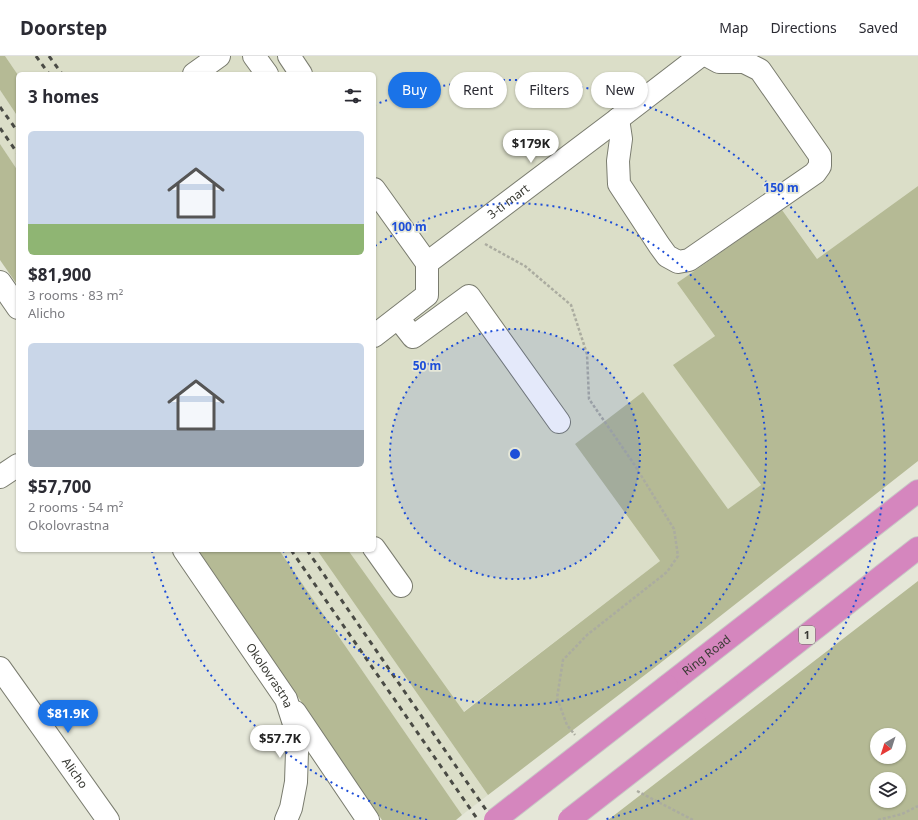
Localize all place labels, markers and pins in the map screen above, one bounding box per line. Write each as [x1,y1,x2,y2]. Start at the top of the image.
pin: $179K [503,130,559,164]
centre of rings [508,447,522,461]
pin: $81.9K [35,700,101,734]
pin: $57.7K [247,725,313,759]

